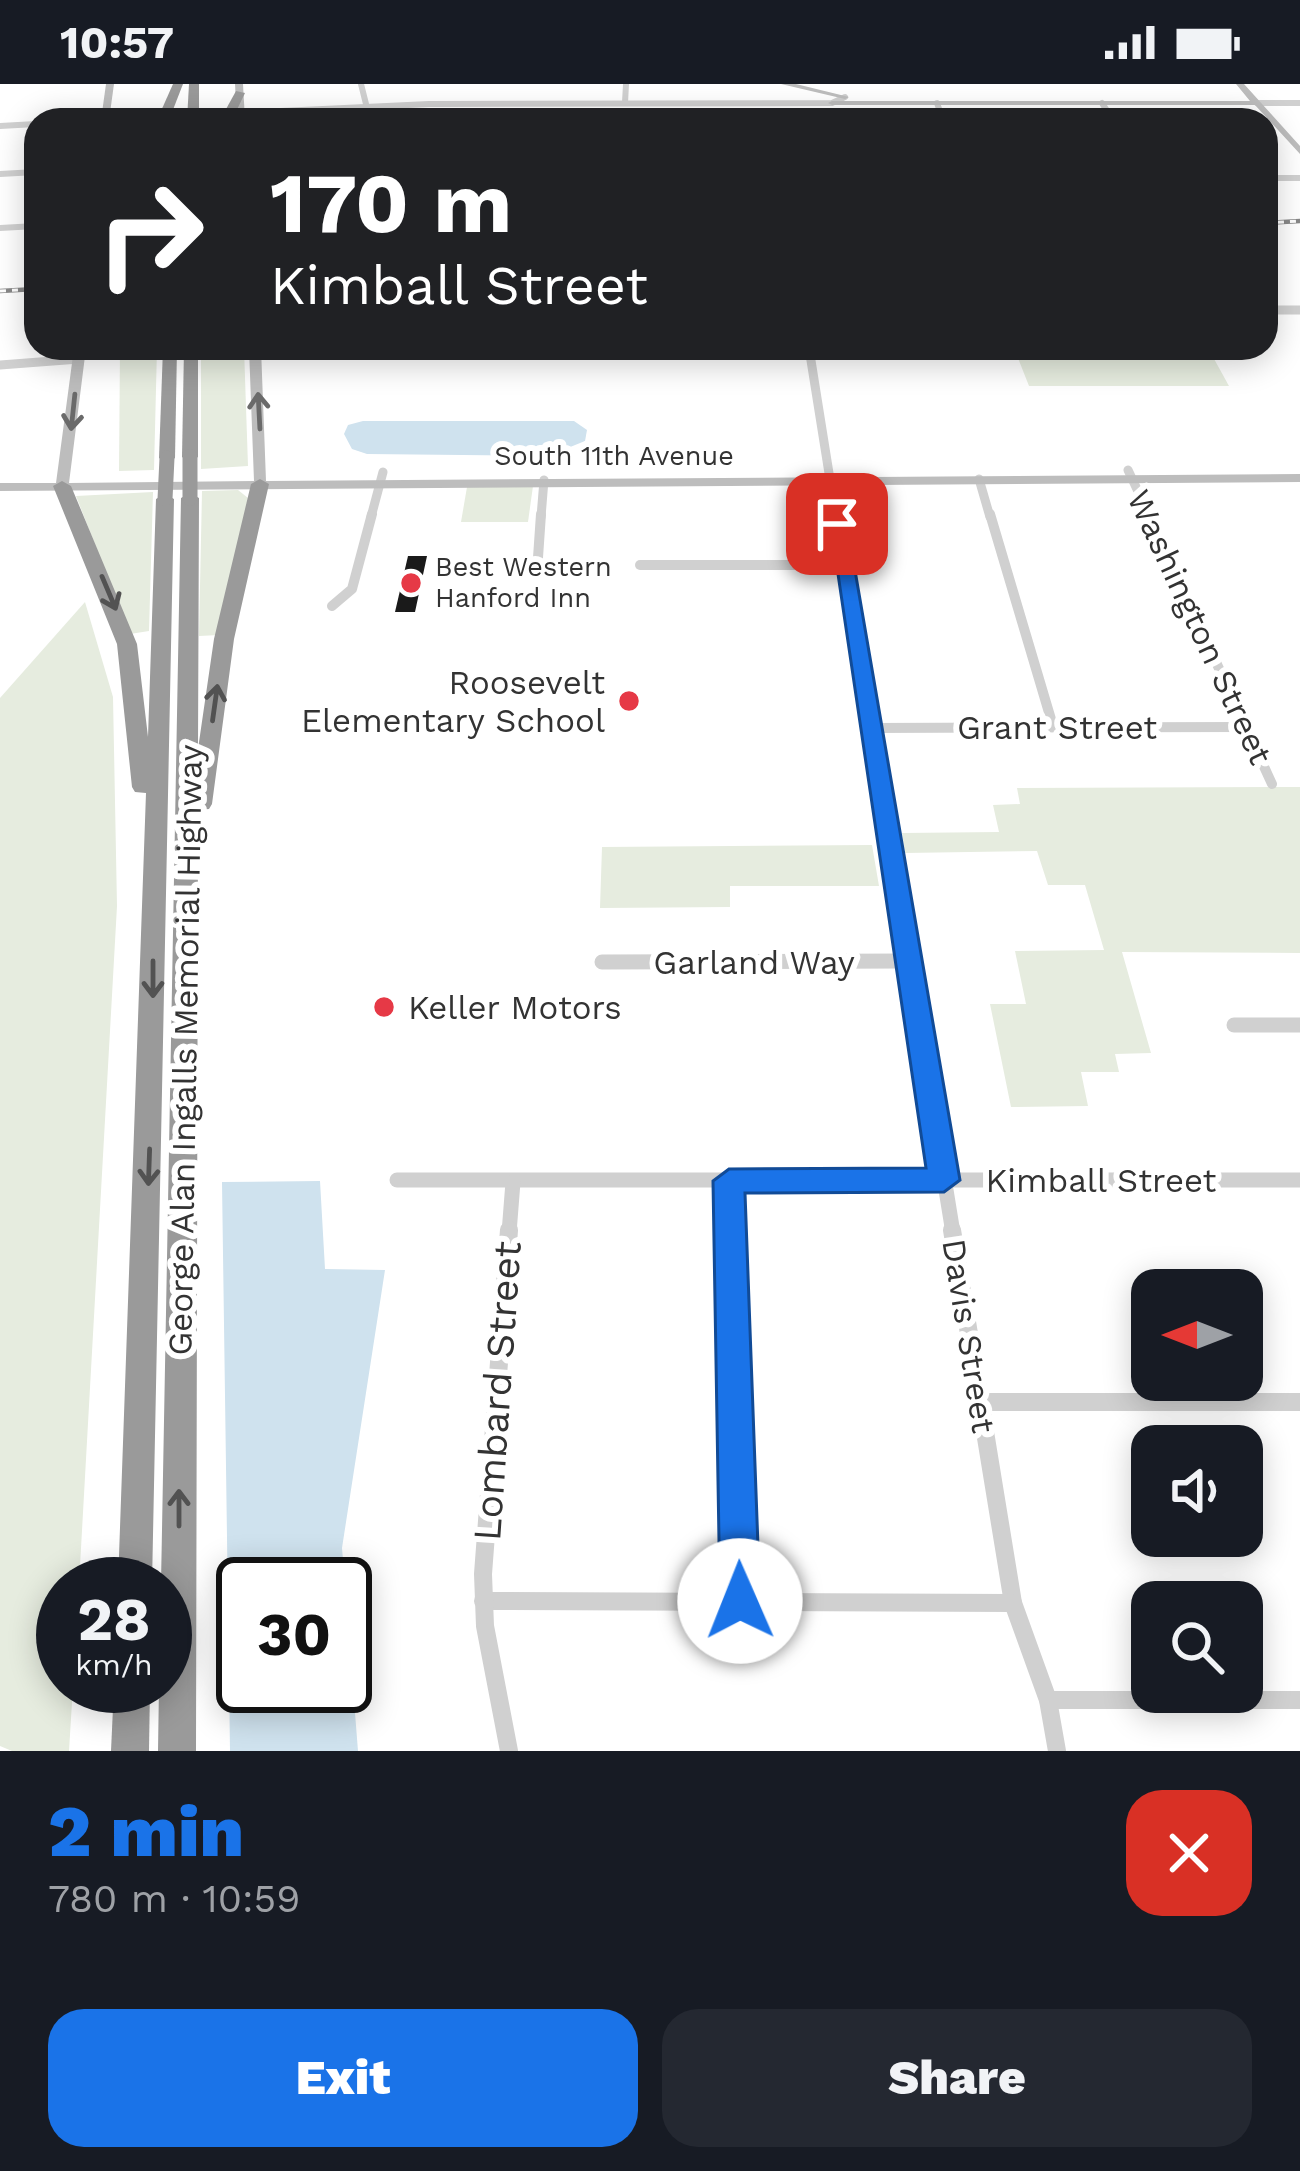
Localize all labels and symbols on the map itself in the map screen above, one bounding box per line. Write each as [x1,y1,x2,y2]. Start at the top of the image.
one-way arrow [62,392,84,431]
one-way arrow [247,392,270,431]
street label: South 11th Avenue [494,440,734,472]
pin [786,473,888,575]
street label: Washington Street [1119,484,1281,771]
place label: Best Western Hanford Inn [435,551,612,614]
marker: Best Western Hanford Inn [398,570,424,596]
one-way arrow [100,574,121,611]
place label: Roosevelt Elementary School [301,663,605,740]
one-way arrow [204,684,227,723]
marker: Roosevelt Elementary School [616,688,642,714]
street label: Grant Street [957,708,1157,747]
street label: George Alan Ingalls Memorial Highway [160,744,210,1356]
street label: Garland Way [653,943,855,982]
one-way arrow [141,959,164,998]
place label: Keller Motors [408,988,622,1027]
marker: Keller Motors [371,994,397,1020]
one-way arrow [137,1147,160,1186]
street label: Kimball Street [986,1161,1217,1200]
street label: Davis Street [934,1236,1004,1436]
street label: Lombard Street [464,1240,530,1542]
north arrow [1131,1269,1263,1401]
one-way arrow [168,1489,190,1528]
position arrow [677,1538,803,1664]
speed limit sign: 30 [216,1557,372,1713]

